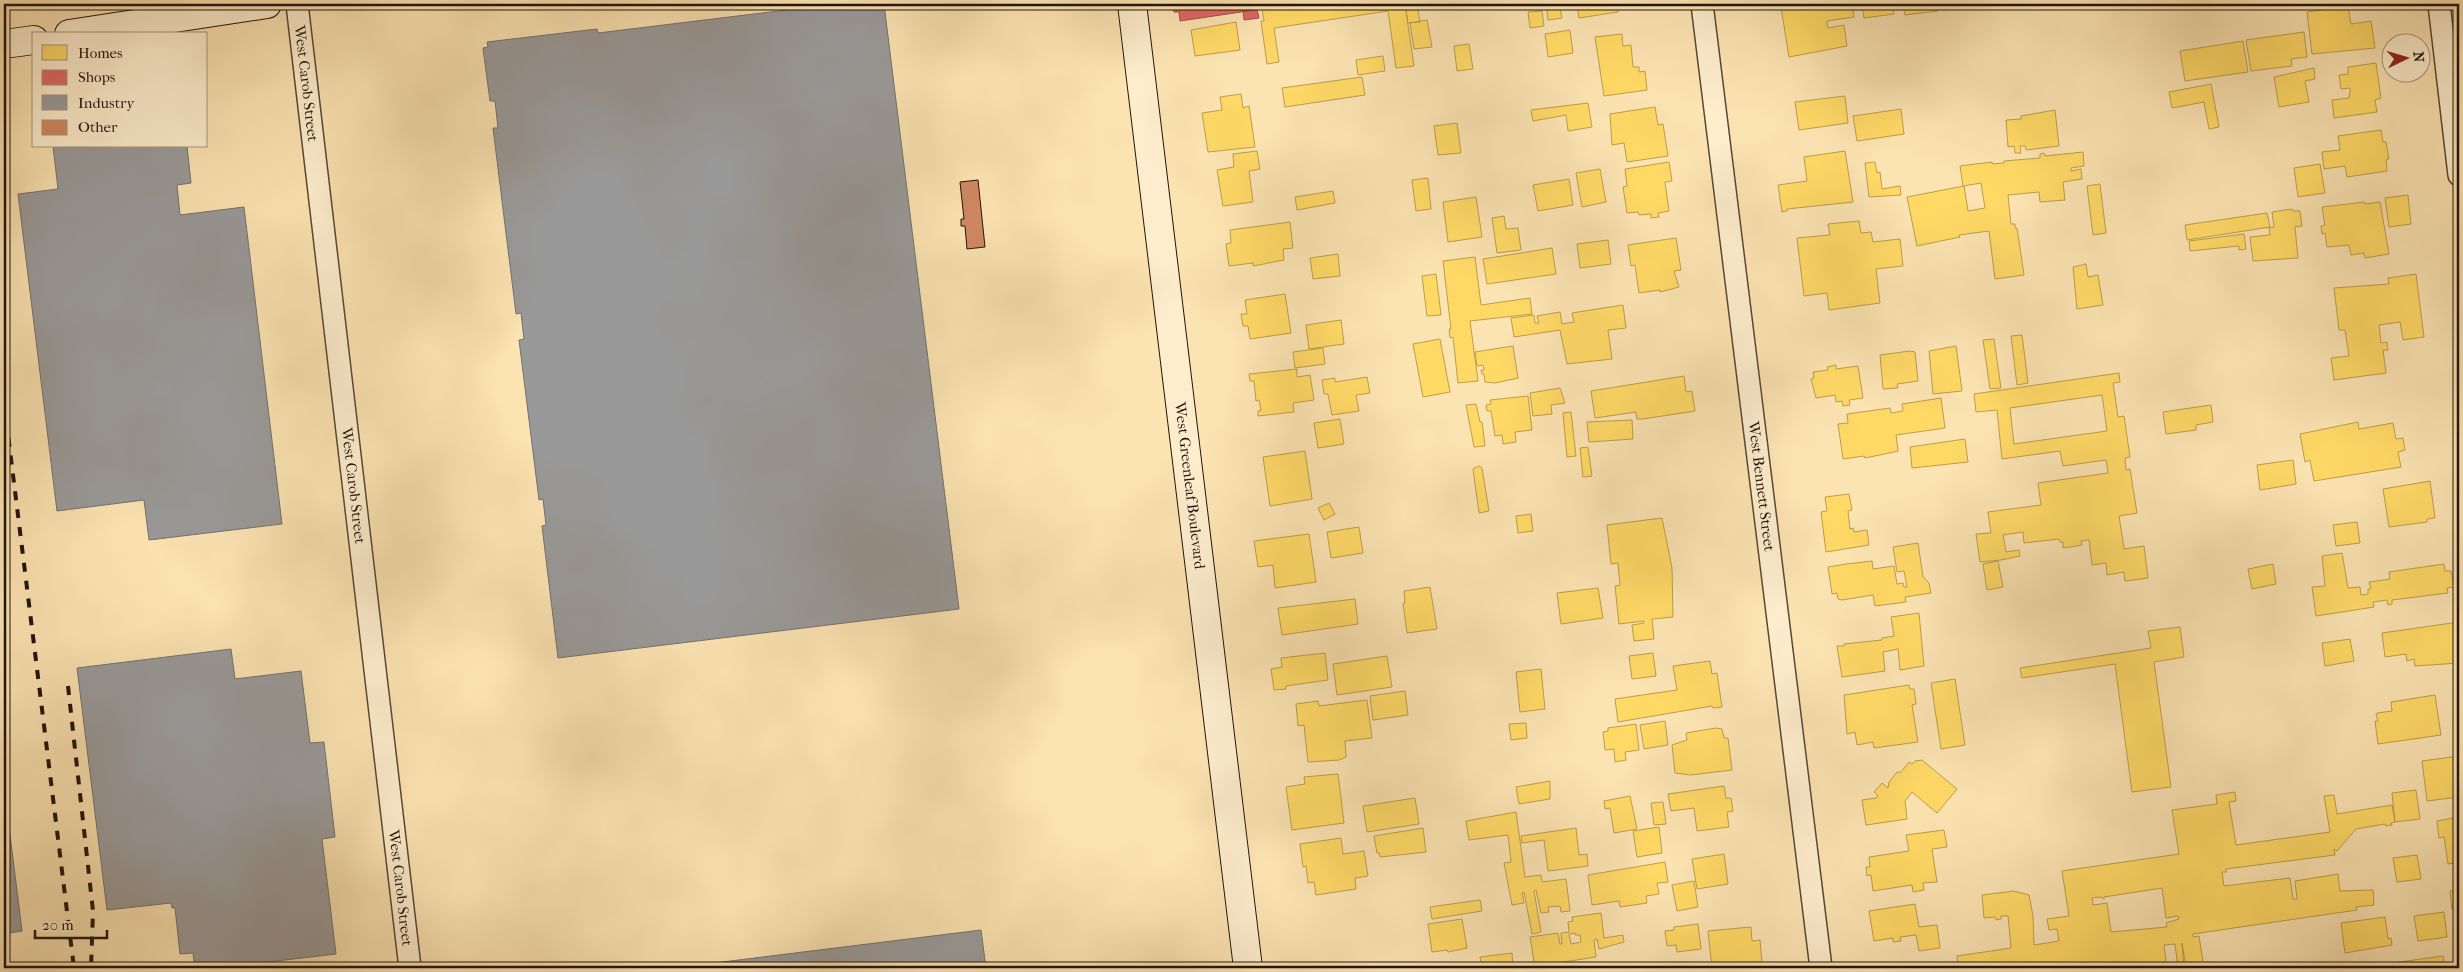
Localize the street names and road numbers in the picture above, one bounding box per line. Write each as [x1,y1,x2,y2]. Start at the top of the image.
street label: West Carob Street [290,23,322,143]
street label: West Greenleaf Boulevard [1171,400,1209,571]
street label: West Bennett Street [1744,419,1779,553]
street label: West Carob Street [338,426,369,545]
street label: West Carob Street [385,828,416,948]

